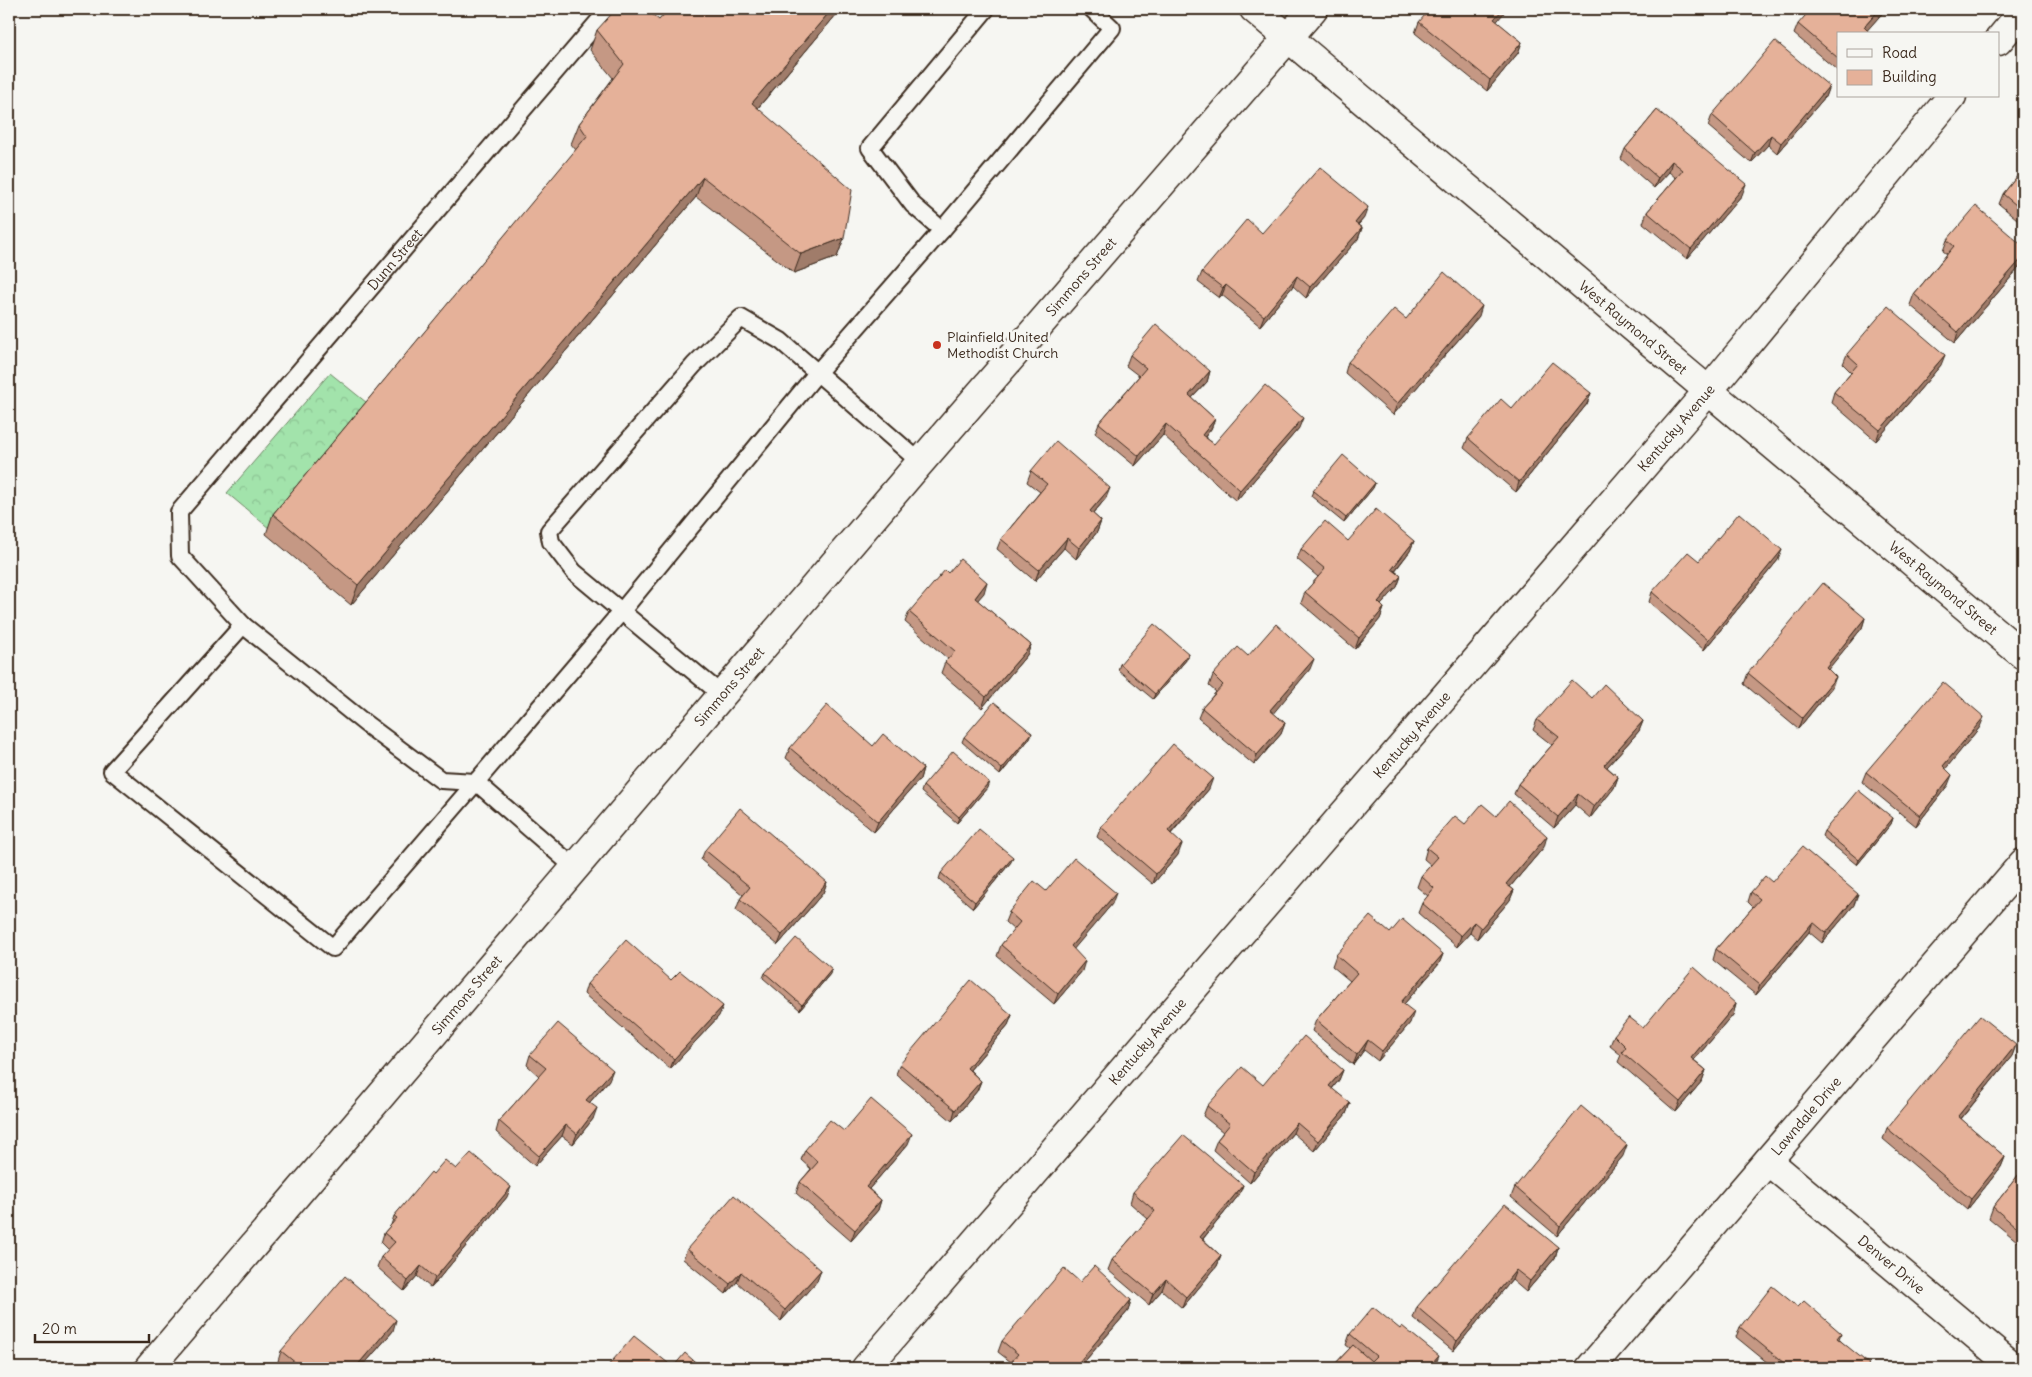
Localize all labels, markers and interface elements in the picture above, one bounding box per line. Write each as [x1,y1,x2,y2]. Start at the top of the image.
legend [1837,32,2000,98]
text: Road [1882,43,1917,62]
text: Building [1882,67,1937,86]
street label: Dunn Street [364,225,426,294]
street label: Simmons Street [1042,234,1120,320]
street label: West Raymond Street [1575,277,1691,378]
place label: Plainfield United Methodist Church [947,328,1058,362]
marker: Plainfield United Methodist Church [931,339,943,351]
street label: Kentucky Avenue [1634,381,1719,475]
street label: West Raymond Street [1885,537,2001,639]
street label: Simmons Street [690,643,768,730]
street label: Kentucky Avenue [1369,688,1454,782]
street label: Simmons Street [428,951,506,1038]
street label: Kentucky Avenue [1105,994,1190,1089]
street label: Lawndale Drive [1767,1073,1845,1159]
street label: Denver Drive [1854,1231,1929,1298]
scale bar [35,1312,149,1344]
text: 20 m [42,1319,77,1338]

